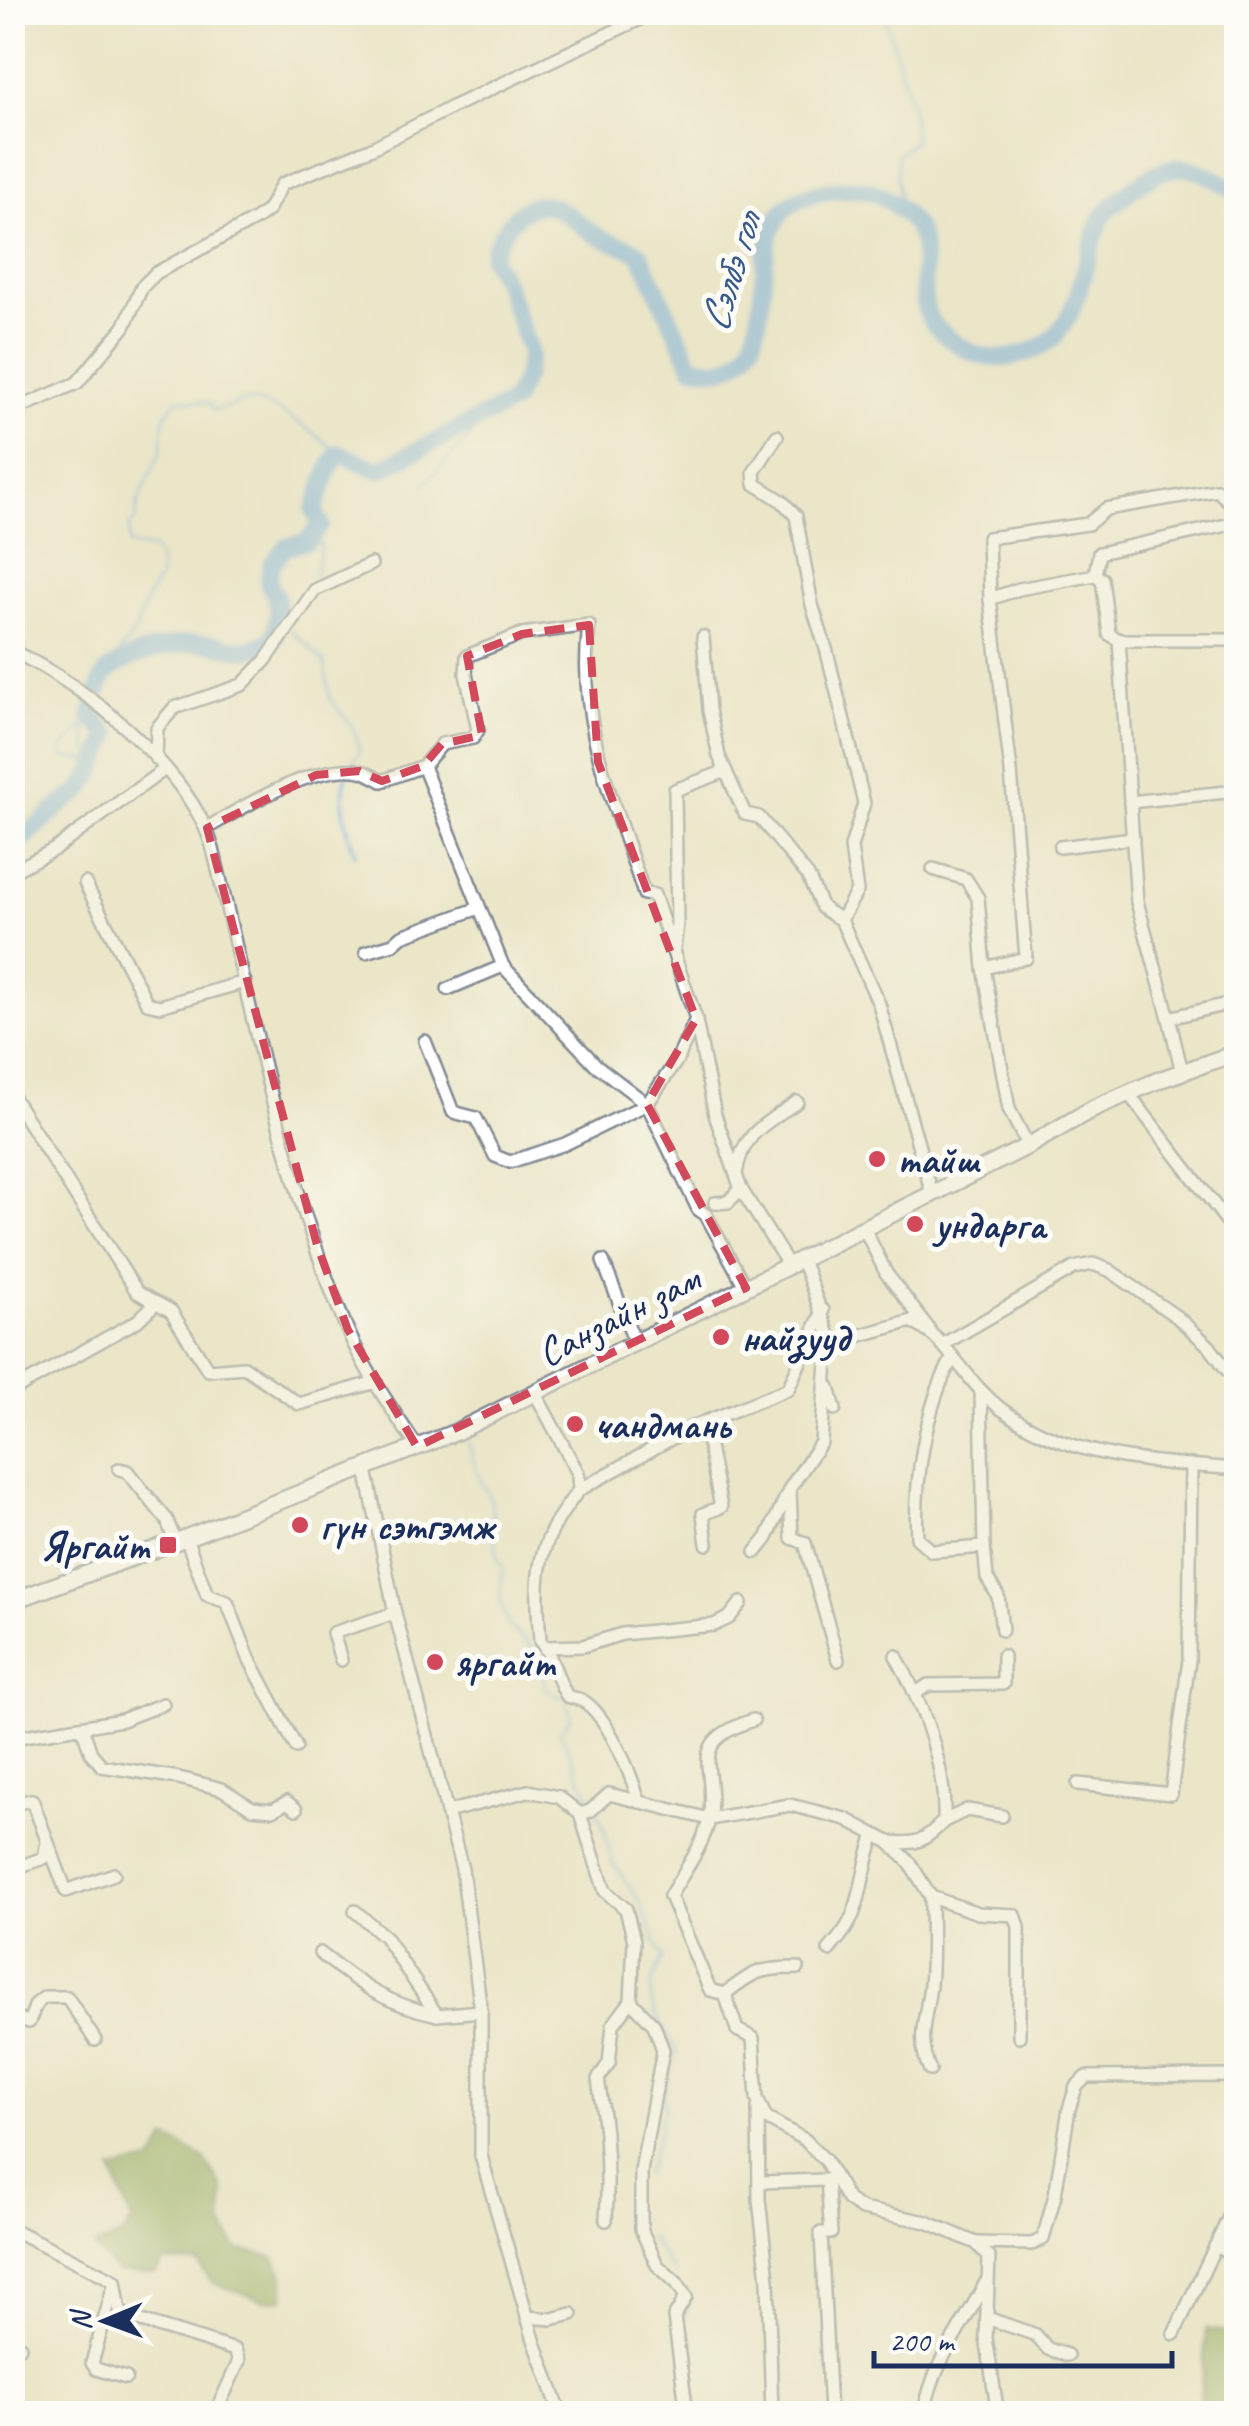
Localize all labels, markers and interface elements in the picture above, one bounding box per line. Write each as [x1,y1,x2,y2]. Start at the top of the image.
water label: Сэлбэ гол [688,202,775,338]
place label: тайш [897,1135,981,1185]
marker: тайш [866,1148,888,1170]
place label: ундарга [932,1200,1048,1250]
marker: ундарга [904,1213,926,1235]
street label: Санзайн зам [529,1252,711,1378]
place label: найзууд [741,1313,853,1364]
marker: найзууд [710,1326,732,1348]
place label: чандмань [595,1400,733,1450]
marker: чандмань [564,1413,586,1435]
place label: гүн сэтгэмж [320,1501,497,1551]
marker: гүн сэтгэмж [289,1514,311,1536]
place label: Яргайт [40,1521,151,1571]
marker: Яргайт [157,1534,179,1556]
place label: яргайт [455,1638,557,1688]
marker: яргайт [424,1651,446,1673]
north arrow [55,2271,155,2371]
scale bar [874,2306,1172,2368]
text: N [63,2308,98,2330]
text: 200 m [889,2322,956,2360]

